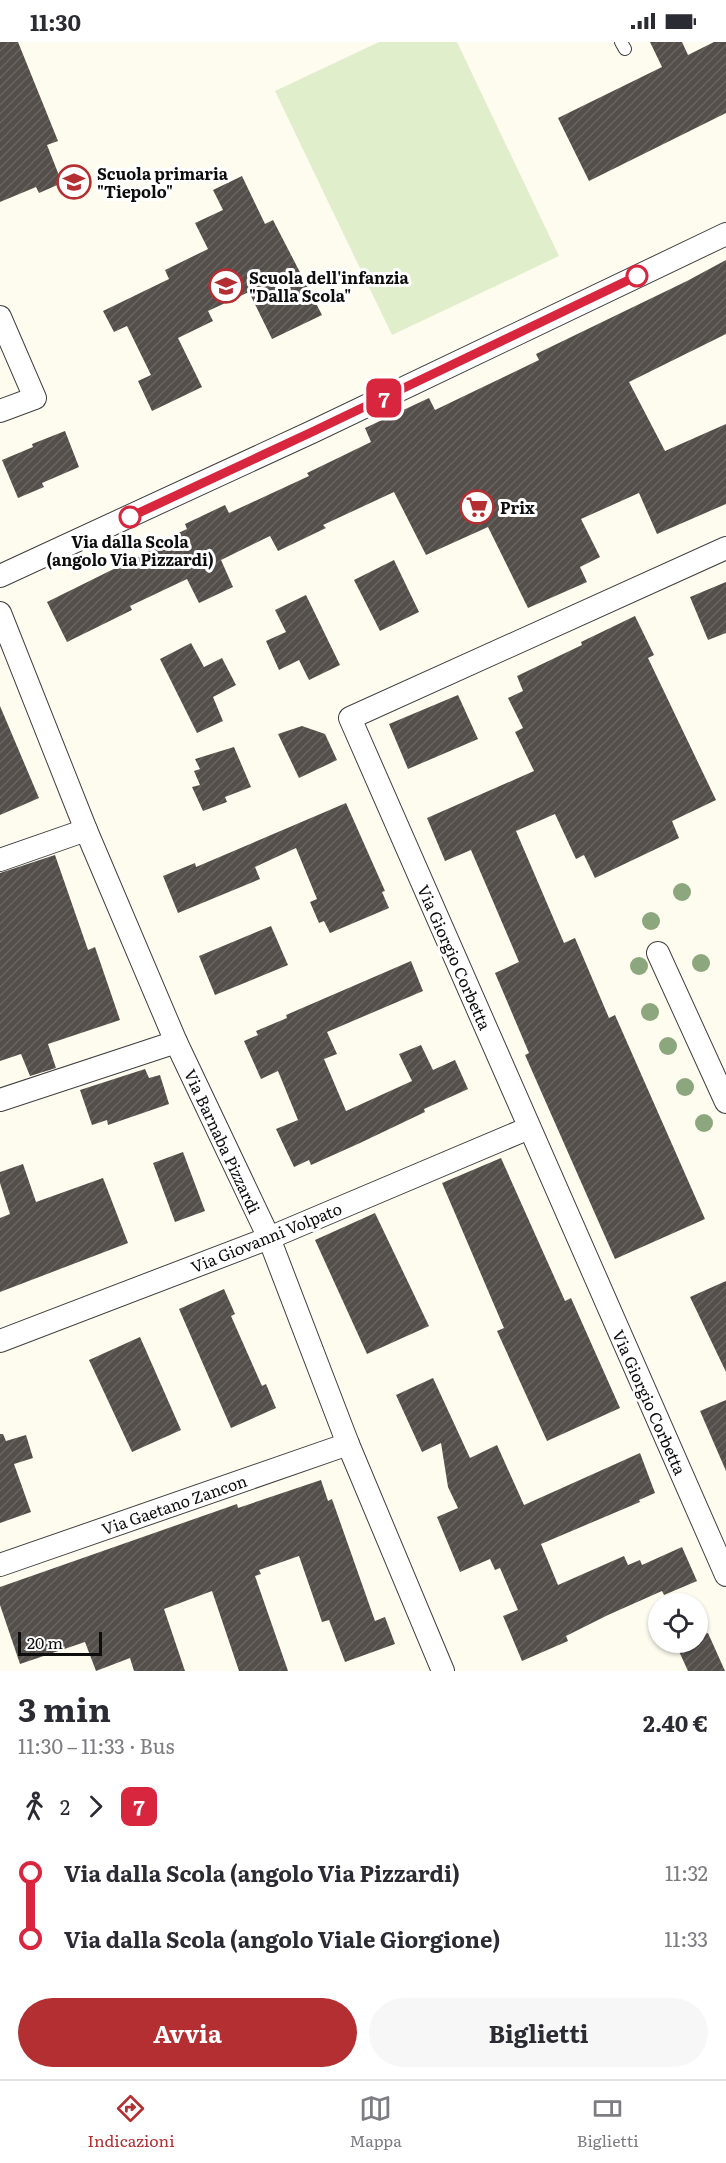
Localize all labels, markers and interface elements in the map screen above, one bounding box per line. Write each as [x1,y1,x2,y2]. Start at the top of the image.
text: 11:30 [30,5,81,38]
place label: Scuola primaria "Tiepolo" [97,161,229,203]
school or university icon: Scuola primaria "Tiepolo" [56,164,92,200]
place label: Scuola dell'infanzia "Dalla Scola" [249,265,410,307]
unlabelled marker [626,265,648,287]
school or university icon: Scuola dell'infanzia "Dalla Scola" [208,268,244,304]
line badge: 7 [364,378,404,418]
text: 7 [378,383,390,414]
supermarket icon: Prix [459,489,495,525]
place label: Prix [500,495,535,519]
marker: Via dalla Scola (angolo Via Pizzardi) [119,506,141,528]
place label: Via dalla Scola (angolo Via Pizzardi) [46,529,214,571]
street label: Via Giorgio Corbetta [412,881,498,1034]
street label: Via Barnaba Pizzardi [179,1065,267,1217]
street label: Via Giovanni Volpato [187,1196,345,1278]
street label: Via Giorgio Corbetta [607,1326,693,1479]
street label: Via Gaetano Zancon [98,1468,250,1540]
map controls [648,1593,708,1653]
button: locate [648,1593,708,1653]
scale bar [18,1629,102,1656]
text: 20 m [27,1630,63,1654]
text: 3 min [18,1683,111,1732]
text: 2.40 € [643,1706,708,1739]
text: 11:30 – 11:33 · Bus [18,1730,175,1760]
icon: walk [18,1790,51,1823]
icon: forward [79,1790,112,1823]
text: 2 [60,1791,70,1821]
text: 7 [133,1791,145,1822]
text: Via dalla Scola (angolo Via Pizzardi) [64,1856,460,1889]
text: 11:32 [665,1857,708,1887]
text: Via dalla Scola (angolo Viale Giorgione) [64,1922,500,1955]
text: 11:33 [664,1923,708,1953]
button: Avvia [18,1998,357,2067]
button: Biglietti [369,1998,708,2067]
tab: Indicazioni [87,2092,175,2152]
tab: Mappa [349,2092,402,2152]
tab: Biglietti [577,2092,639,2152]

